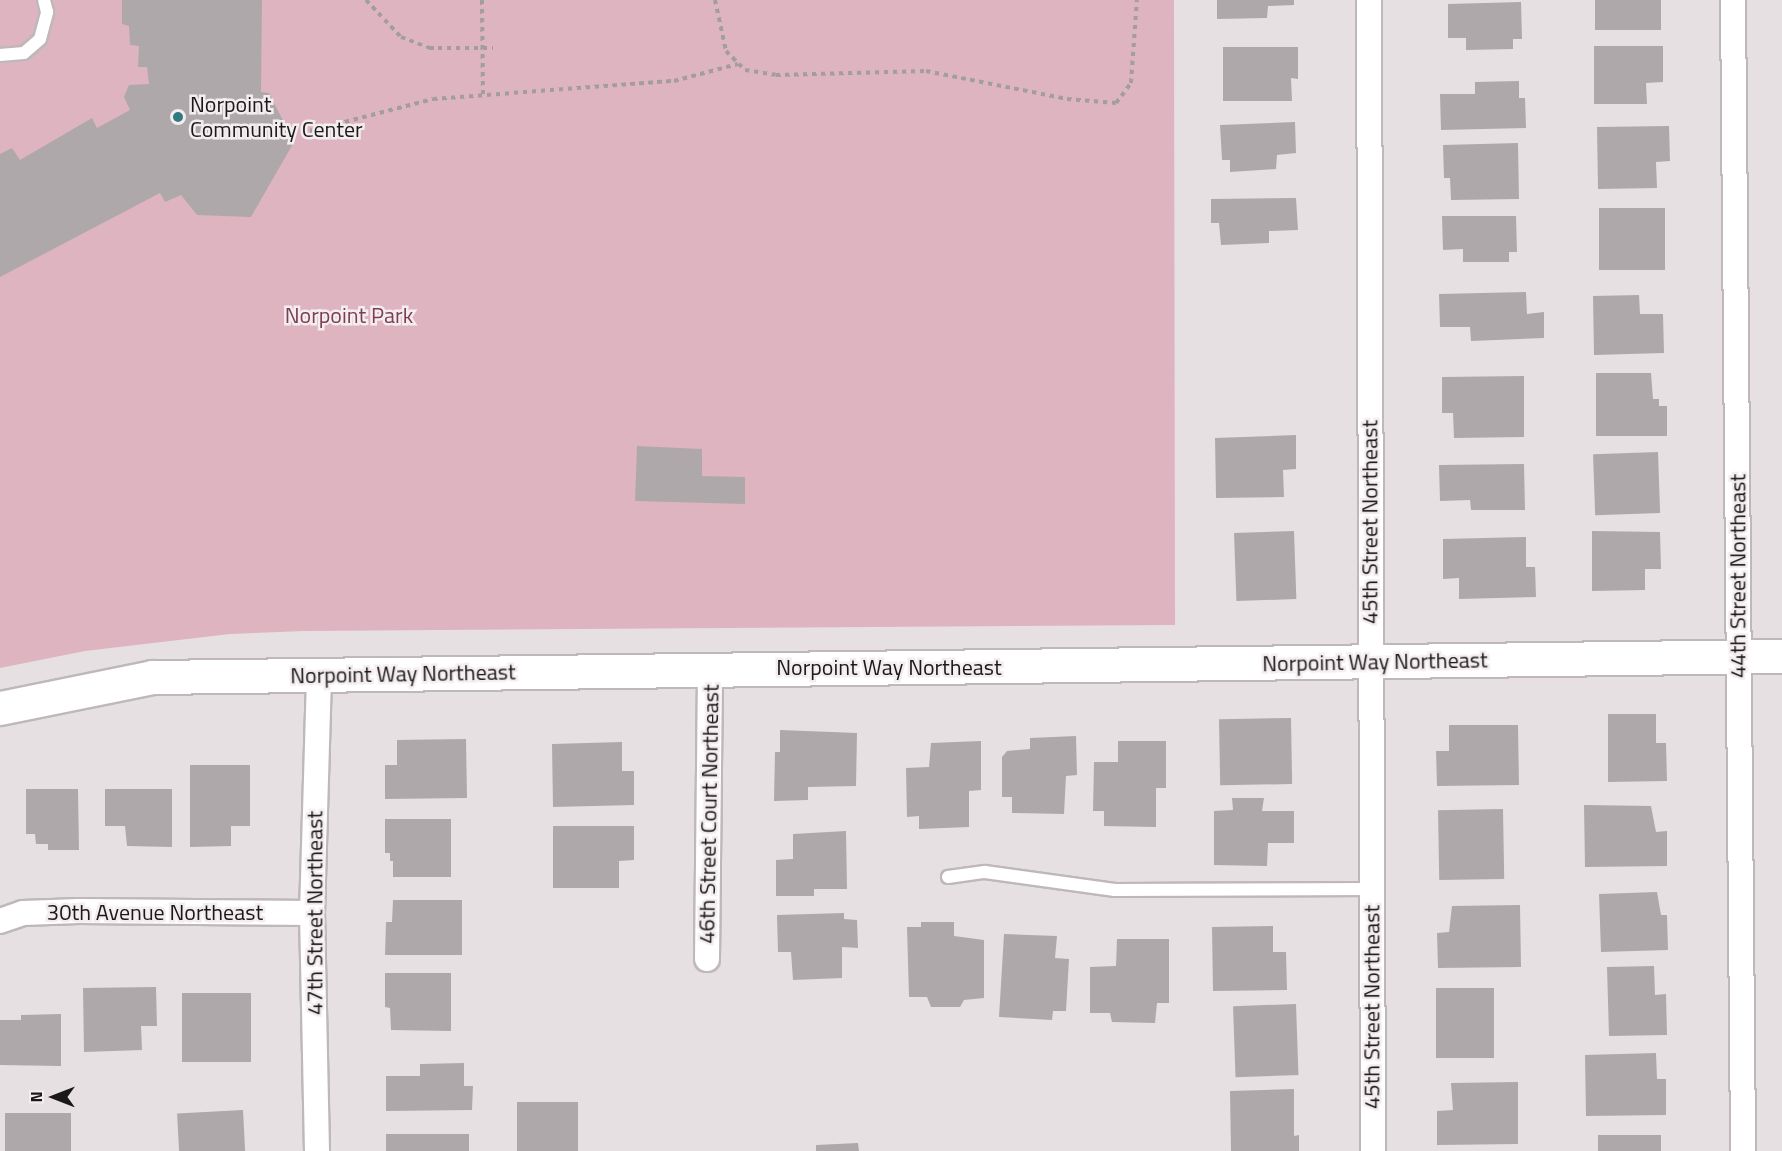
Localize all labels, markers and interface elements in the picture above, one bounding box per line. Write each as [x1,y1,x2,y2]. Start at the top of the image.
place label: Norpoint Community Center [190,91,363,142]
marker: Norpoint Community Center [171,110,185,124]
park label: Norpoint Park [285,303,413,329]
street label: 45th Street Northeast [1357,420,1383,624]
street label: 44th Street Northeast [1725,474,1751,678]
street label: Norpoint Way Northeast [1262,647,1488,677]
street label: Norpoint Way Northeast [776,655,1002,681]
street label: Norpoint Way Northeast [290,659,516,689]
street label: 46th Street Court Northeast [694,684,724,944]
street label: 47th Street Northeast [302,811,328,1015]
street label: 30th Avenue Northeast [47,900,263,926]
street label: 45th Street Northeast [1359,905,1385,1109]
north arrow [24,1067,84,1127]
text: N [24,1091,48,1103]

